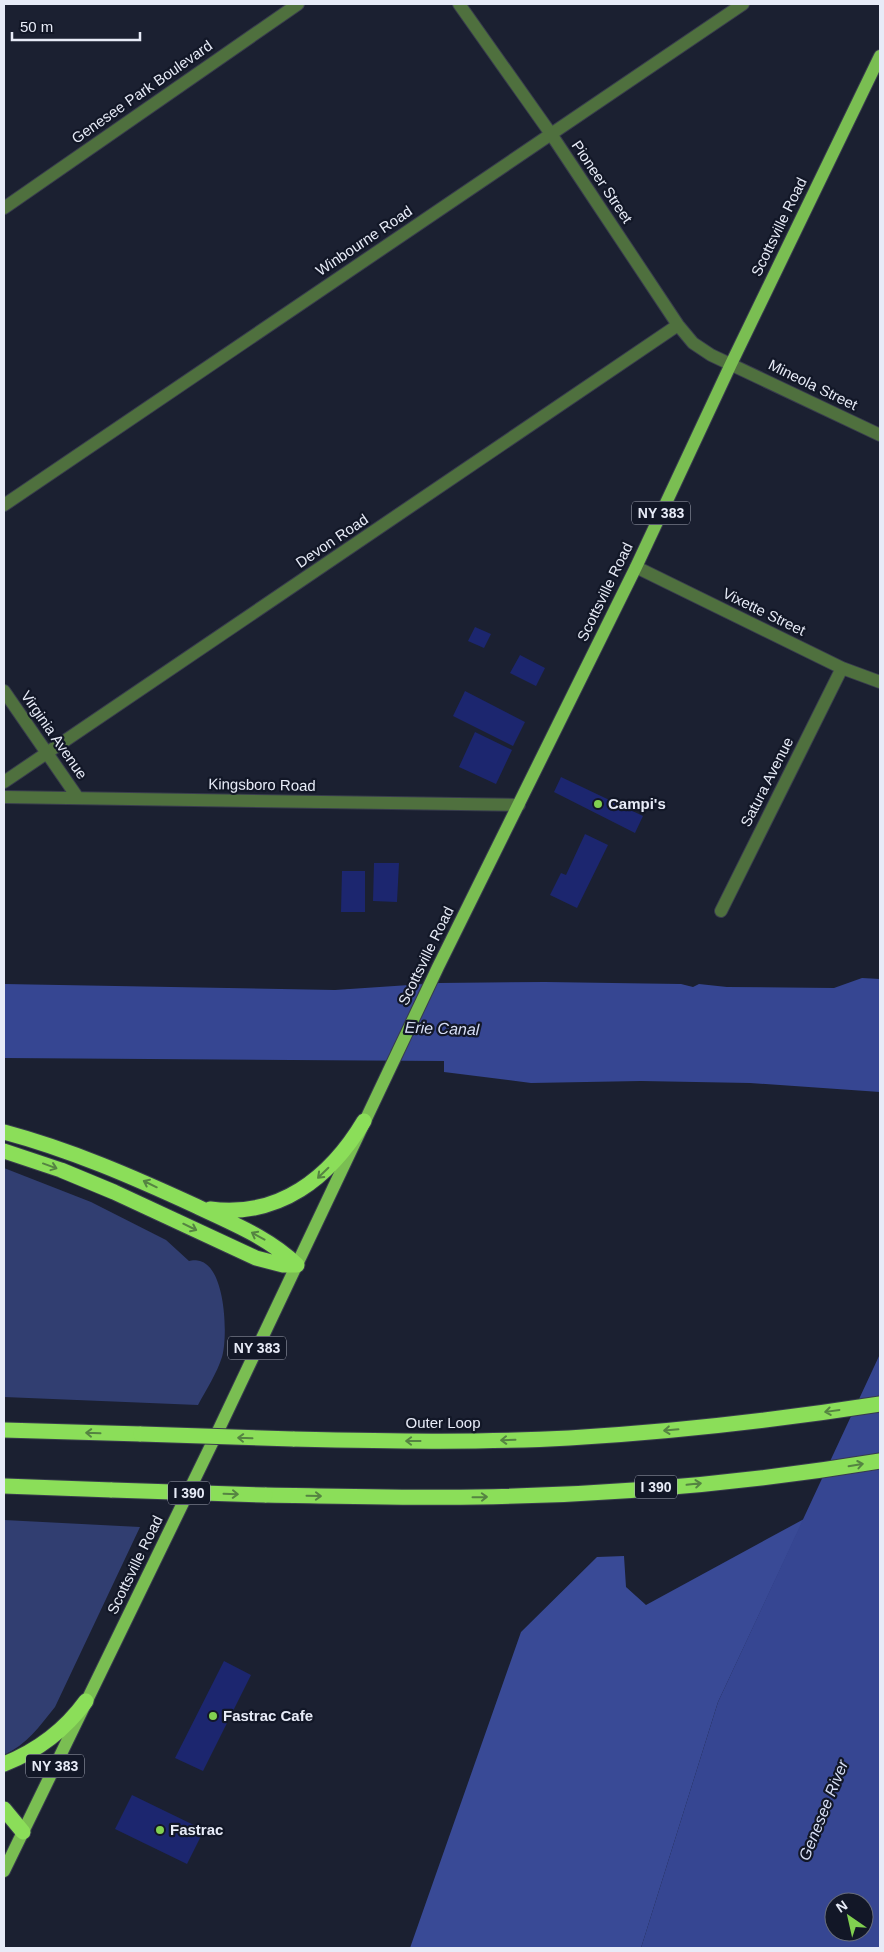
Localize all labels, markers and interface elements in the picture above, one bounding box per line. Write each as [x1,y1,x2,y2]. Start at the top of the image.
scale bar [12,10,140,42]
text: 50 m [20,18,53,35]
street label: Genesee Park Boulevard [68,37,215,147]
street label: Pioneer Street [569,137,637,227]
street label: Scottsville Road [747,175,810,279]
street label: Winbourne Road [312,202,415,279]
street label: Mineola Street [766,356,861,414]
road number: NY 383 [632,502,690,524]
street label: Devon Road [292,510,371,571]
street label: Scottsville Road [573,540,636,644]
street label: Vixette Street [720,584,809,639]
street label: Virginia Avenue [18,687,91,782]
street label: Satura Avenue [737,734,796,829]
street label: Kingsboro Road [208,775,316,794]
place label: Campi's [608,795,666,812]
marker: Campi's [592,798,604,810]
street label: Scottsville Road [394,904,457,1008]
water label: Erie Canal [404,1019,480,1038]
one-way arrow [42,1162,57,1171]
one-way arrow [317,1167,329,1179]
one-way arrow [143,1179,158,1189]
one-way arrow [182,1223,197,1232]
one-way arrow [252,1231,266,1241]
road number: NY 383 [228,1336,286,1360]
one-way arrow [824,1407,840,1417]
street label: Outer Loop [405,1414,481,1431]
one-way arrow [663,1425,679,1435]
one-way arrow [85,1428,101,1438]
one-way arrow [237,1433,253,1442]
one-way arrow [406,1436,422,1446]
one-way arrow [501,1436,517,1445]
one-way arrow [847,1460,863,1470]
road number: I 390 [635,1475,677,1498]
one-way arrow [686,1479,702,1489]
road number: I 390 [168,1482,210,1505]
one-way arrow [222,1489,239,1499]
one-way arrow [305,1491,321,1501]
one-way arrow [471,1492,487,1502]
street label: Scottsville Road [103,1513,166,1617]
place label: Fastrac Cafe [223,1707,313,1724]
marker: Fastrac Cafe [207,1710,219,1722]
road number: NY 383 [26,1754,84,1778]
water label: Genesee River [796,1757,852,1863]
place label: Fastrac [170,1821,223,1838]
marker: Fastrac [154,1824,166,1836]
north arrow [824,1892,874,1942]
text: N [833,1897,850,1916]

